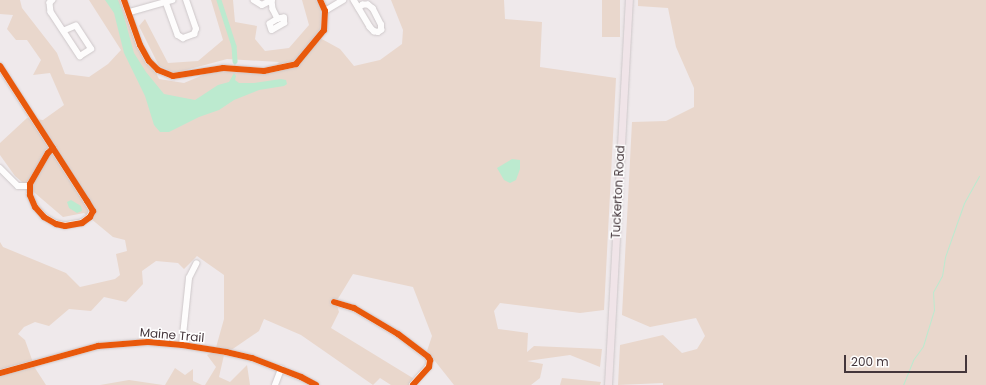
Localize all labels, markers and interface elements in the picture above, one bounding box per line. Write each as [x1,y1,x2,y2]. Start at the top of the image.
street label: Tuckerton Road [608,145,628,239]
street label: Maine Trail [139,325,205,345]
scale bar [846,347,969,373]
text: 200 m [851,353,889,370]

